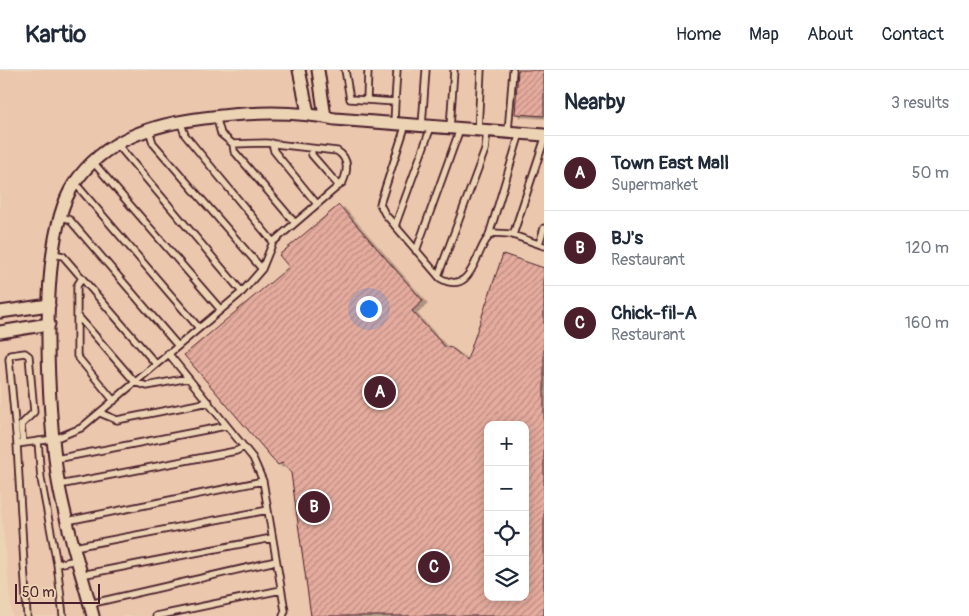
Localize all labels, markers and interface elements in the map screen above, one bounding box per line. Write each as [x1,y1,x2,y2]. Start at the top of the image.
text: Kartio [25,20,86,49]
text: Home [676,23,721,46]
text: Map [749,23,779,46]
text: About [807,23,853,46]
text: Contact [881,23,944,46]
text: Nearby [564,89,625,116]
text: 3 results [891,93,949,113]
text: Town East Mall [611,151,729,175]
text: A [575,163,585,183]
text: 50 m [912,163,949,183]
text: Supermarket [611,175,698,195]
text: BJ's [611,226,643,250]
text: B [575,238,585,258]
text: 120 m [905,238,949,258]
text: Restaurant [611,250,685,270]
your location [356,296,382,322]
text: Chick-fil-A [611,301,697,325]
text: C [575,313,585,333]
text: 160 m [905,313,949,333]
text: Restaurant [611,325,685,345]
pin: A [364,373,396,411]
map controls [484,421,529,601]
button: + [484,421,529,466]
button: − [484,466,529,511]
pin: B [298,488,330,526]
button: locate [484,511,529,556]
pin: C [418,548,450,586]
button: layers [484,556,529,601]
scale bar [15,581,100,604]
text: 50 m [22,584,55,601]

